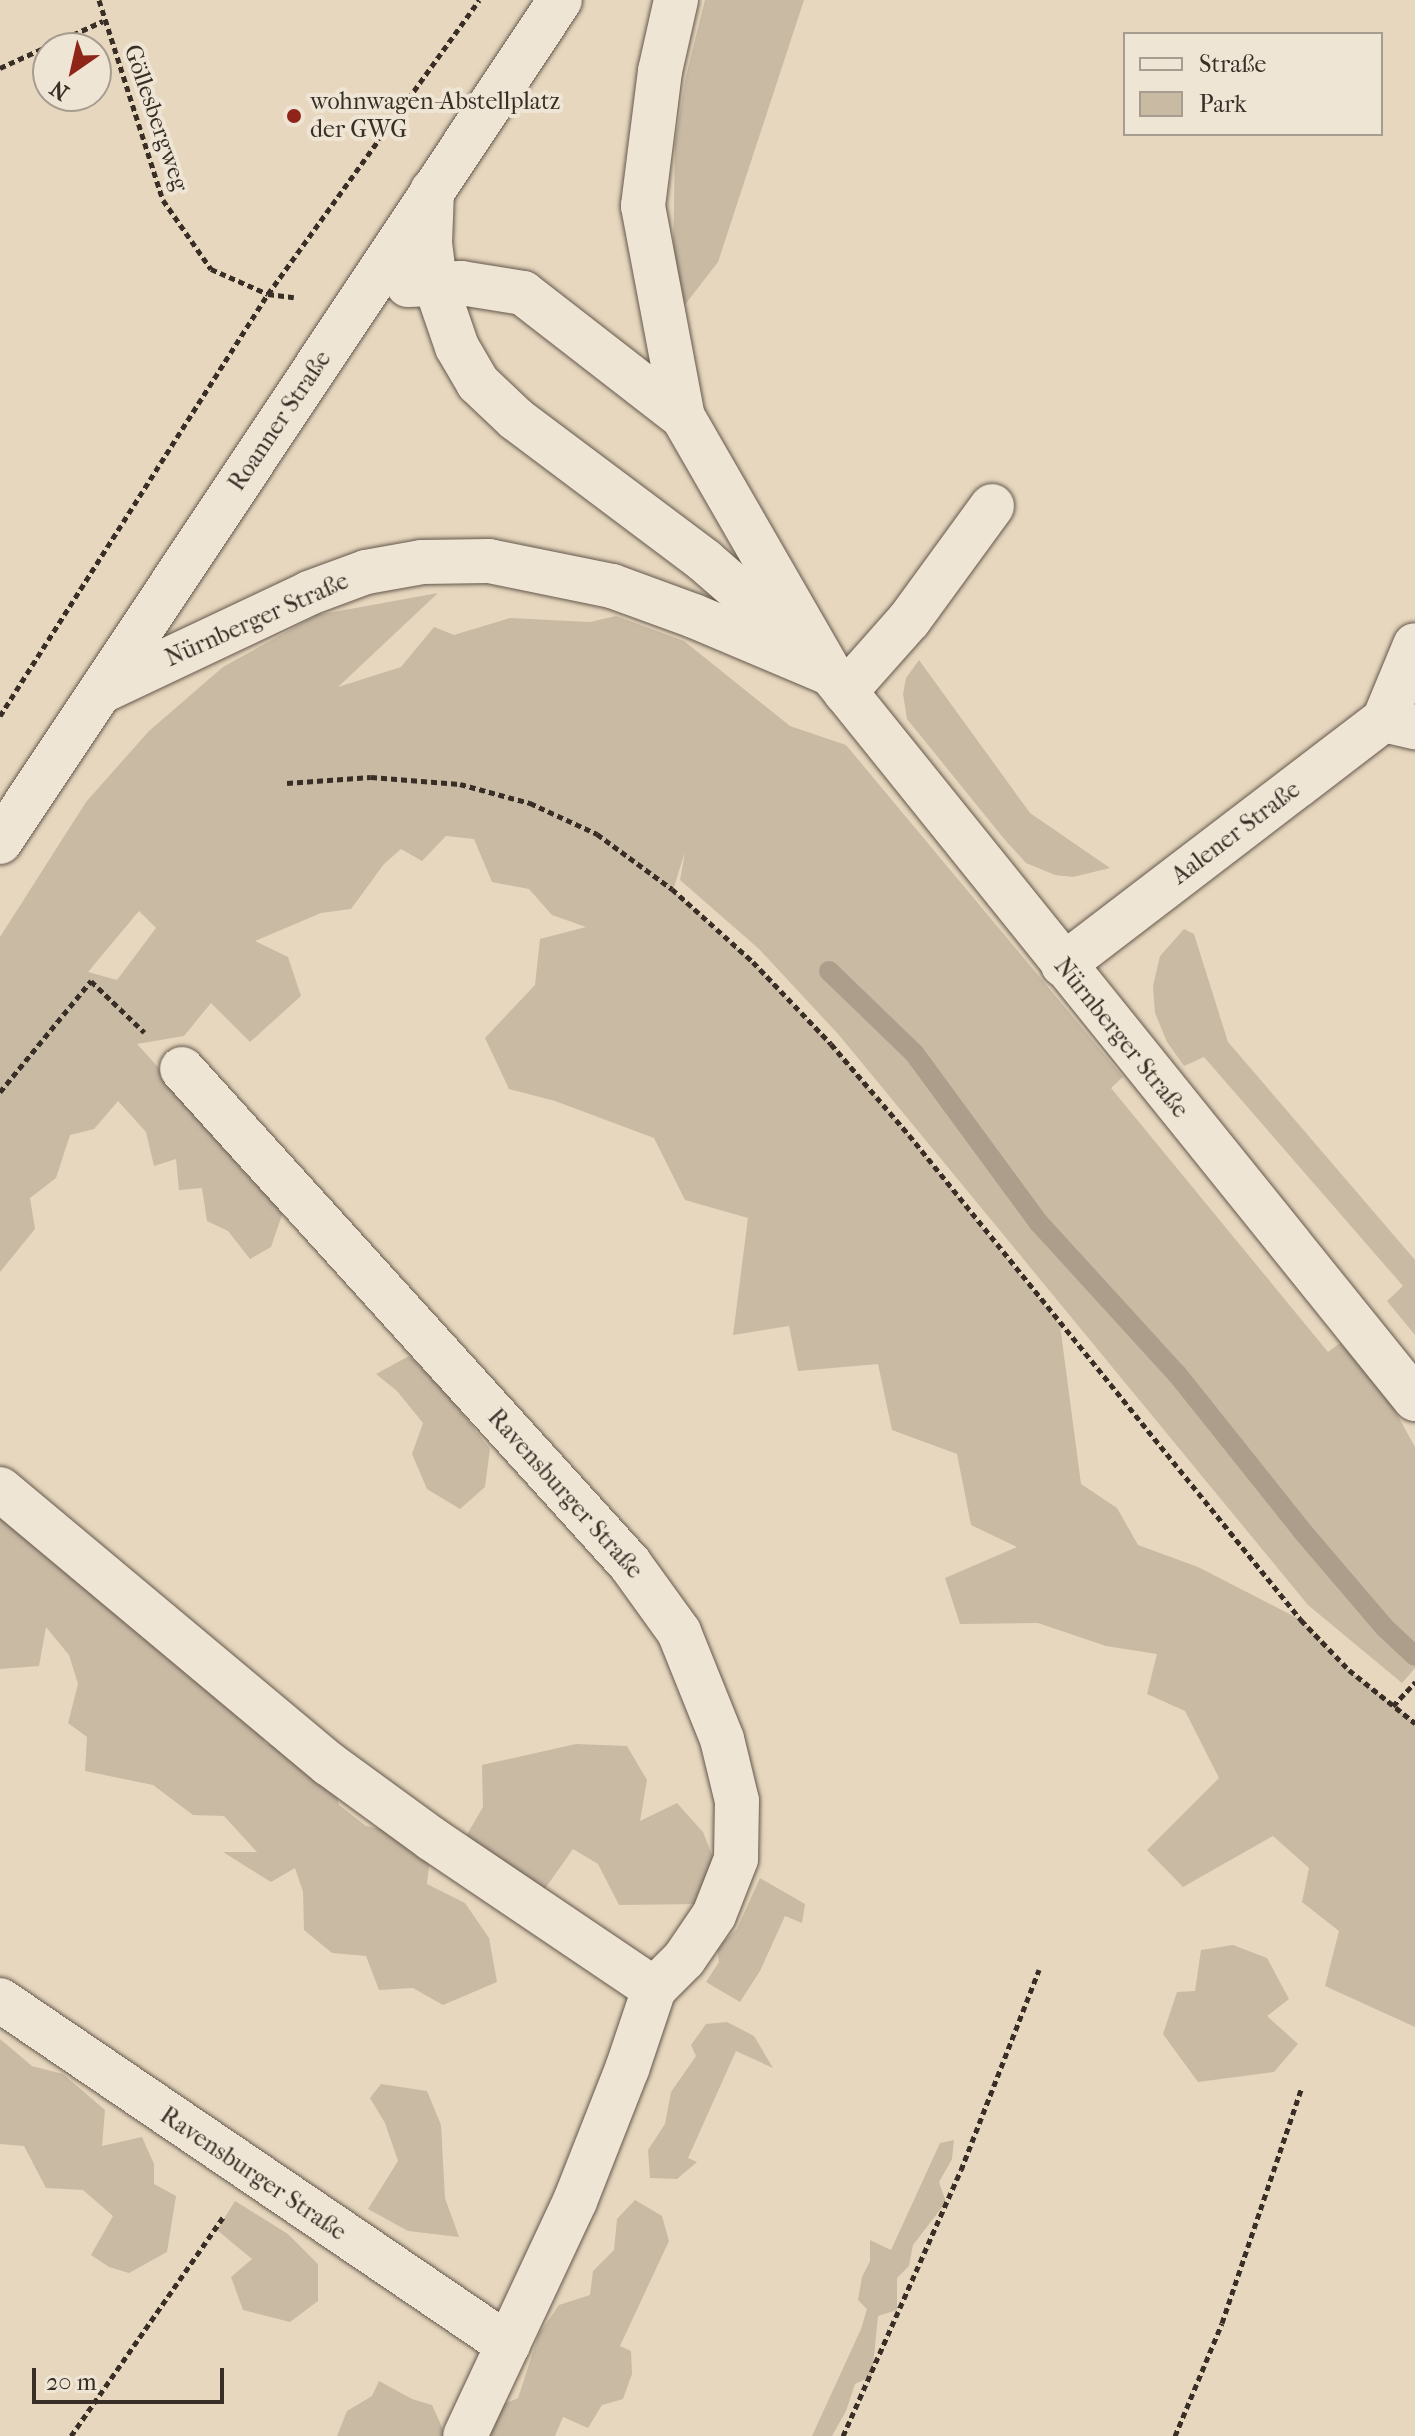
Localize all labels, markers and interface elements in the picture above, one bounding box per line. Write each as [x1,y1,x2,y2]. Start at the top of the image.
north arrow [32,32,112,112]
legend [1123,32,1383,136]
street label: Göllesbergweg [118,41,194,195]
text: Straße [1199,50,1266,78]
text: N [46,75,74,106]
place label: wohnwagen-Abstellplatz der GWG [310,88,560,144]
text: Park [1199,90,1247,118]
marker: wohnwagen-Abstellplatz der GWG [285,107,303,125]
street label: Roanner Straße [223,346,337,496]
street label: Nürnberger Straße [161,567,353,673]
street label: Aalener Straße [1166,775,1306,891]
street label: Nürnberger Straße [1048,952,1194,1124]
street label: Ravensburger Straße [481,1403,649,1585]
street label: Ravensburger Straße [155,2101,351,2247]
scale bar [36,2352,228,2402]
text: 20 m [46,2368,97,2396]

